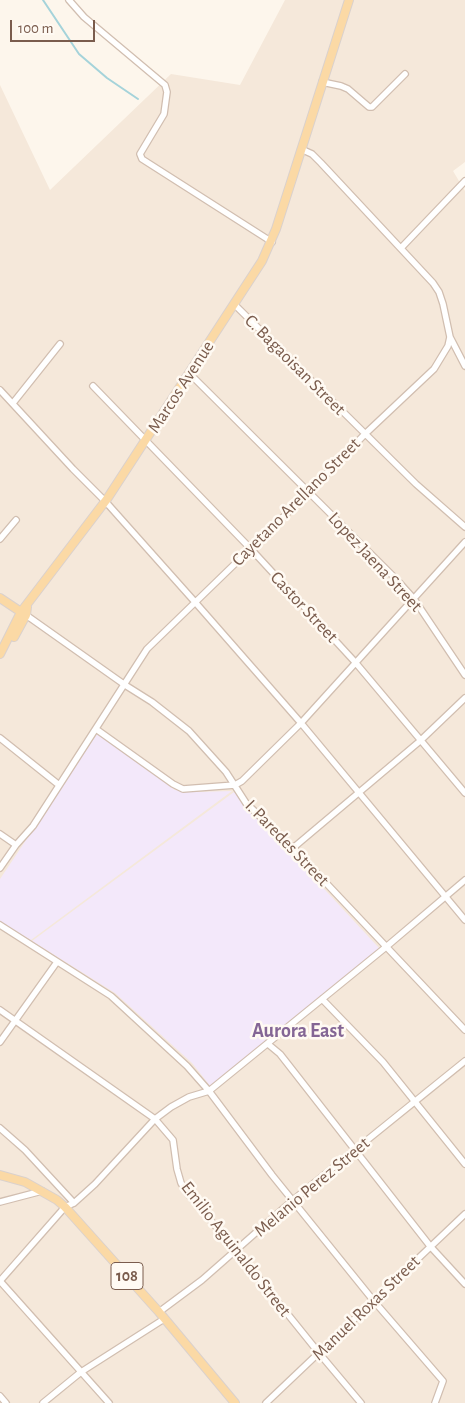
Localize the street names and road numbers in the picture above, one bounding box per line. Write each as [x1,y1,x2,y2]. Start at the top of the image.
street label: C. Bagaoisan Street [240,310,350,420]
street label: Marcos Avenue [143,337,219,437]
street label: Cayetano Arellano Street [227,433,365,571]
street label: Lopez Jaena Street [323,508,427,616]
street label: Castor Street [266,567,342,647]
street label: I. Paredes Street [240,795,334,891]
street label: Melanio Perez Street [250,1132,374,1242]
street label: Emilio Aguinaldo Street [176,1177,296,1321]
street label: Manuel Roxas Street [307,1251,425,1365]
road number: 108 [111,1262,143,1290]

